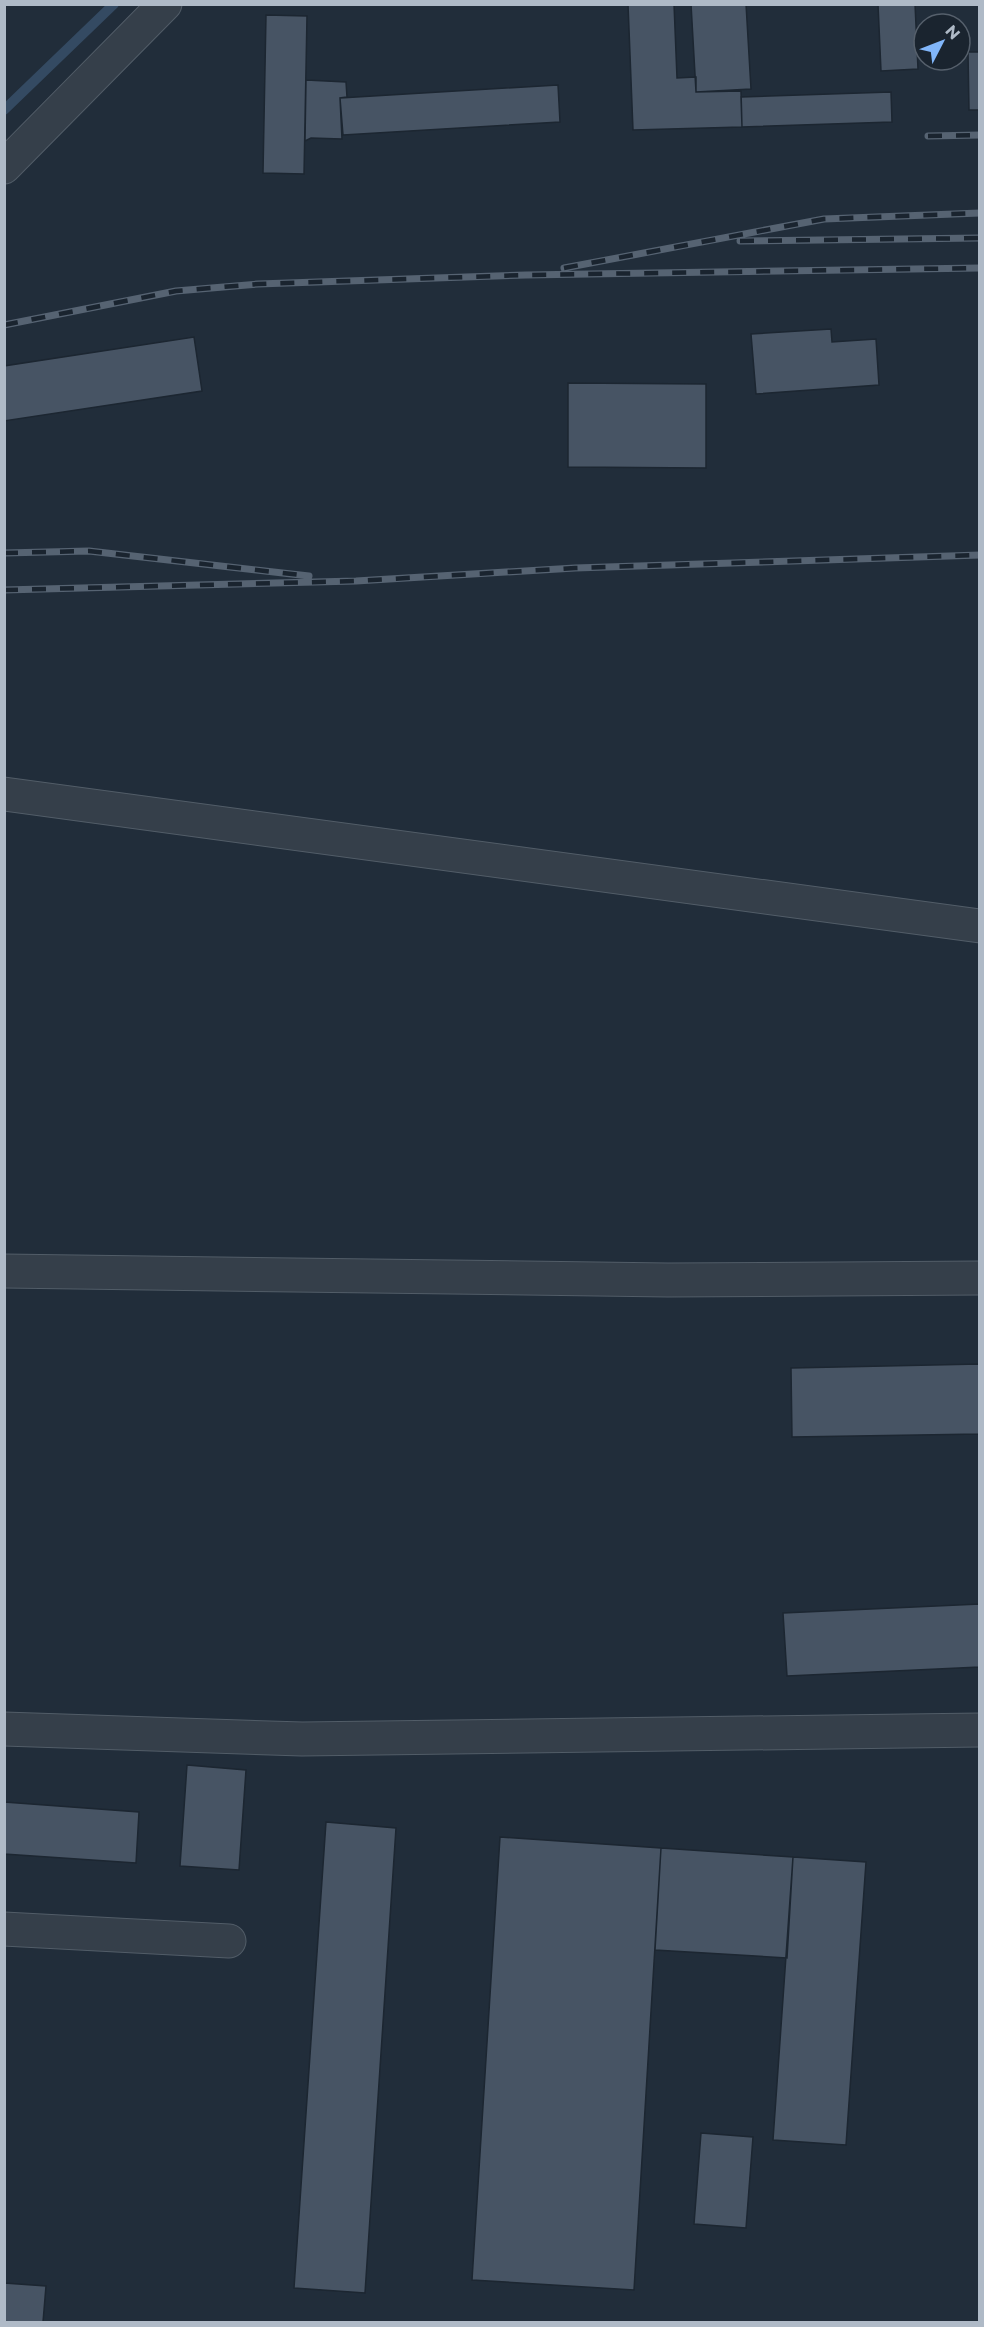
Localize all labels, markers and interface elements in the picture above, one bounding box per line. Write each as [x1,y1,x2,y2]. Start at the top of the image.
north arrow [912,12,972,72]
text: N [941,21,964,43]

